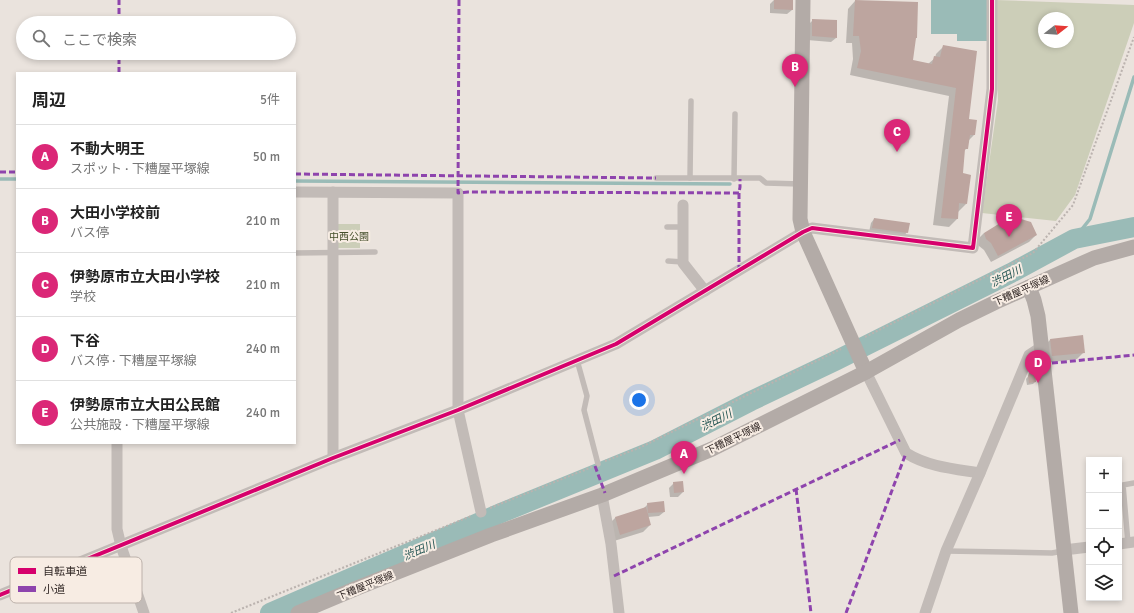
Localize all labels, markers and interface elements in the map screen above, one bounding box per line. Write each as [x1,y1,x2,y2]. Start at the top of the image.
north arrow [1038,12,1074,48]
search box [16,16,296,60]
icon: search [30,27,52,49]
text: ここで検索 [62,31,137,49]
pin: B [782,54,808,87]
text: 周辺 [32,90,66,111]
text: 5件 [260,92,280,108]
pin: C [884,119,910,152]
text: 不動大明王 [70,140,145,158]
text: A [41,149,49,165]
text: 50 m [253,149,280,165]
text: スポット · 下糟屋平塚線 [70,161,210,177]
text: 大田小学校前 [70,204,160,222]
pin: E [996,204,1022,237]
text: B [41,213,49,229]
text: 210 m [246,213,280,229]
text: バス停 [70,225,109,241]
park label: 中西公園 [329,231,369,243]
water label: 渋田川 [989,263,1025,290]
text: 伊勢原市立大田小学校 [70,268,220,286]
street label: 下糟屋平塚線 [992,273,1051,309]
text: C [41,277,49,293]
text: 210 m [246,277,280,293]
text: 学校 [70,289,96,305]
text: 下谷 [70,332,100,350]
text: D [41,341,49,357]
text: 240 m [246,341,280,357]
pin: D [1025,350,1051,383]
text: バス停 · 下糟屋平塚線 [70,353,197,369]
your location [629,390,649,410]
text: 伊勢原市立大田公民館 [70,396,220,414]
text: E [41,405,49,421]
text: 240 m [246,405,280,421]
water label: 渋田川 [699,407,735,434]
text: 公共施設 · 下糟屋平塚線 [70,417,210,433]
street label: 下糟屋平塚線 [704,420,763,457]
pin: A [671,441,697,474]
map controls [1086,457,1122,601]
button: + [1086,457,1122,493]
button: − [1086,493,1122,529]
button: locate [1086,529,1122,565]
water label: 渋田川 [401,538,438,563]
legend [10,557,142,603]
text: 自転車道 [43,565,87,578]
button: layers [1086,565,1122,601]
street label: 下糟屋平塚線 [335,569,395,603]
text: 小道 [43,583,65,596]

